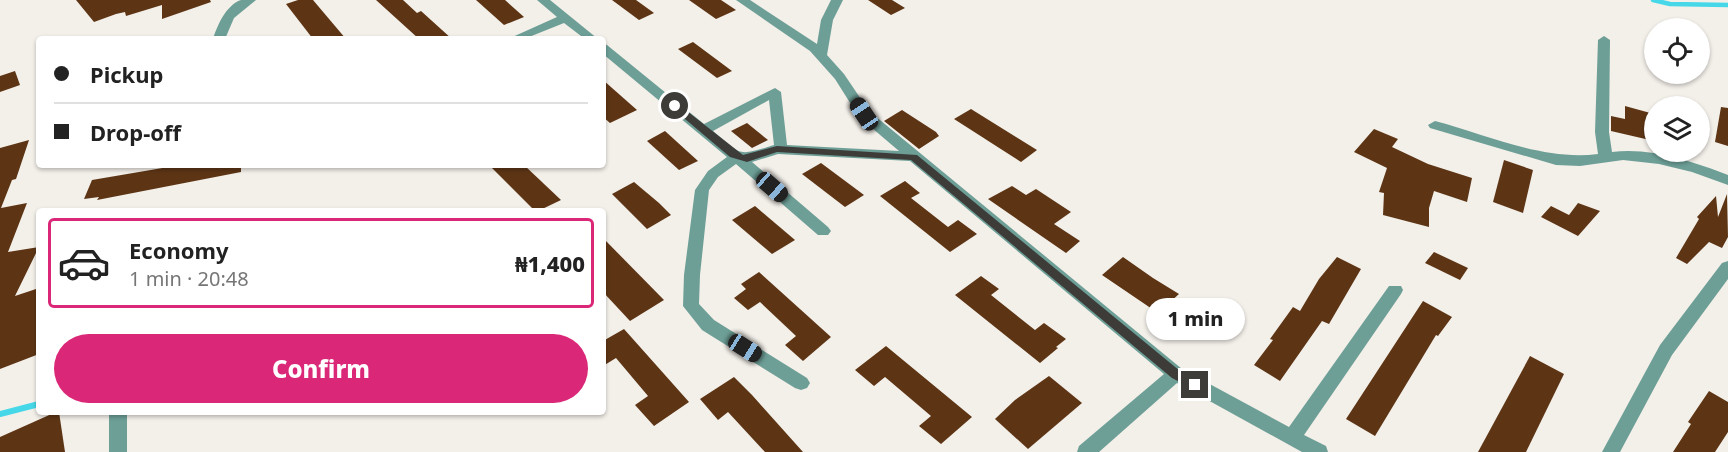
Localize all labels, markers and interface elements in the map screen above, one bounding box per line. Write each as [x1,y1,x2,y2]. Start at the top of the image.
map controls [1644,18,1710,162]
button: locate [1644,18,1710,84]
text: Pickup [90,59,163,89]
route start [661,92,688,119]
car [846,94,882,134]
button: layers [1644,96,1710,162]
text: Drop-off [90,117,181,147]
car [753,168,791,206]
text: Economy [129,235,228,265]
icon: car [57,236,111,290]
text: ₦1,400 [515,248,585,278]
text: 1 min · 20:48 [129,265,249,292]
callout: 1 min [1146,298,1244,340]
text: 1 min [1168,305,1223,332]
car [725,331,765,365]
button: Confirm [54,334,588,403]
route end [1181,371,1208,398]

